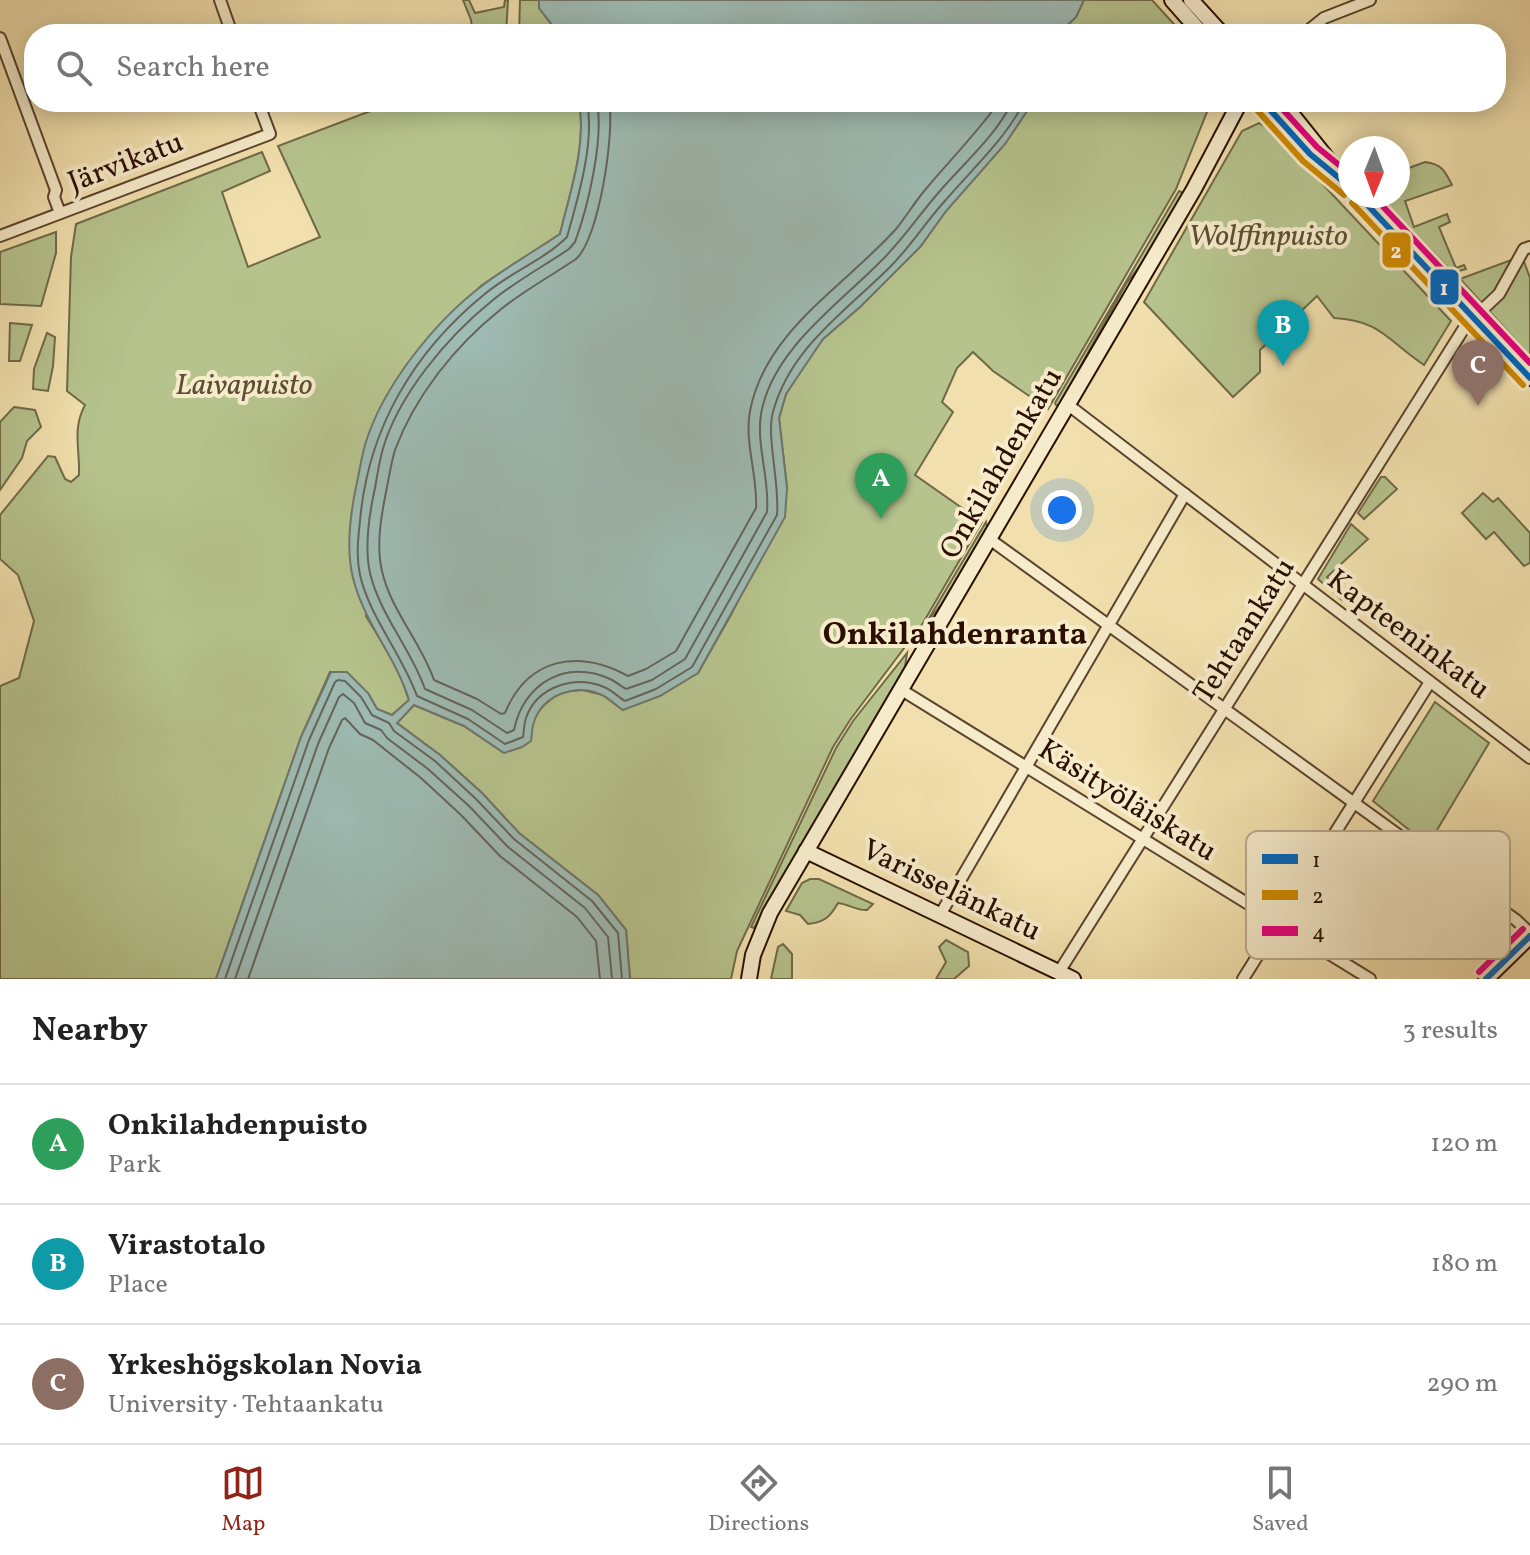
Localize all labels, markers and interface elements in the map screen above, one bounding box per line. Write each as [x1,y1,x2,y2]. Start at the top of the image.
search box [24,24,1506,112]
icon: search [52,46,96,90]
text: Search here [116,47,270,89]
street label: Järvikatu [62,122,190,204]
north arrow [1338,136,1410,208]
park label: Wolffinpuisto [1188,216,1348,258]
line badge: 2 [1381,231,1412,269]
text: 2 [1390,237,1402,268]
line badge: 1 [1429,268,1460,306]
text: 1 [1440,274,1448,305]
pin: B [1257,300,1309,366]
pin: C [1452,340,1504,406]
street label: Onkilahdenkatu [930,361,1074,567]
park label: Laivapuisto [176,365,313,407]
pin: A [855,453,907,519]
your location [1042,490,1082,530]
street label: Tehtaankatu [1184,550,1306,712]
street label: Kapteeninkatu [1318,560,1498,710]
district label: Onkilahdenranta [823,614,1087,658]
street label: Käsityöläiskatu [1030,729,1224,873]
street label: Varisselänkatu [854,830,1048,952]
legend [1246,831,1510,959]
text: 1 [1312,846,1321,877]
text: 2 [1312,882,1324,913]
text: 4 [1312,918,1325,949]
text: Nearby [32,1008,148,1055]
text: 3 results [1402,1013,1498,1049]
text: Onkilahdenpuisto [108,1105,368,1147]
text: A [49,1126,67,1162]
text: 120 m [1430,1126,1498,1162]
text: Park [108,1147,161,1183]
text: Virastotalo [108,1225,266,1267]
text: B [49,1246,67,1282]
text: 180 m [1431,1246,1498,1282]
text: Place [108,1267,168,1303]
text: Yrkeshögskolan Novia [108,1345,422,1387]
text: C [50,1366,66,1402]
text: 290 m [1426,1366,1498,1402]
text: University · Tehtaankatu [108,1387,384,1423]
tab: Map [221,1461,265,1540]
tab: Directions [708,1461,809,1540]
tab: Saved [1252,1461,1309,1540]

